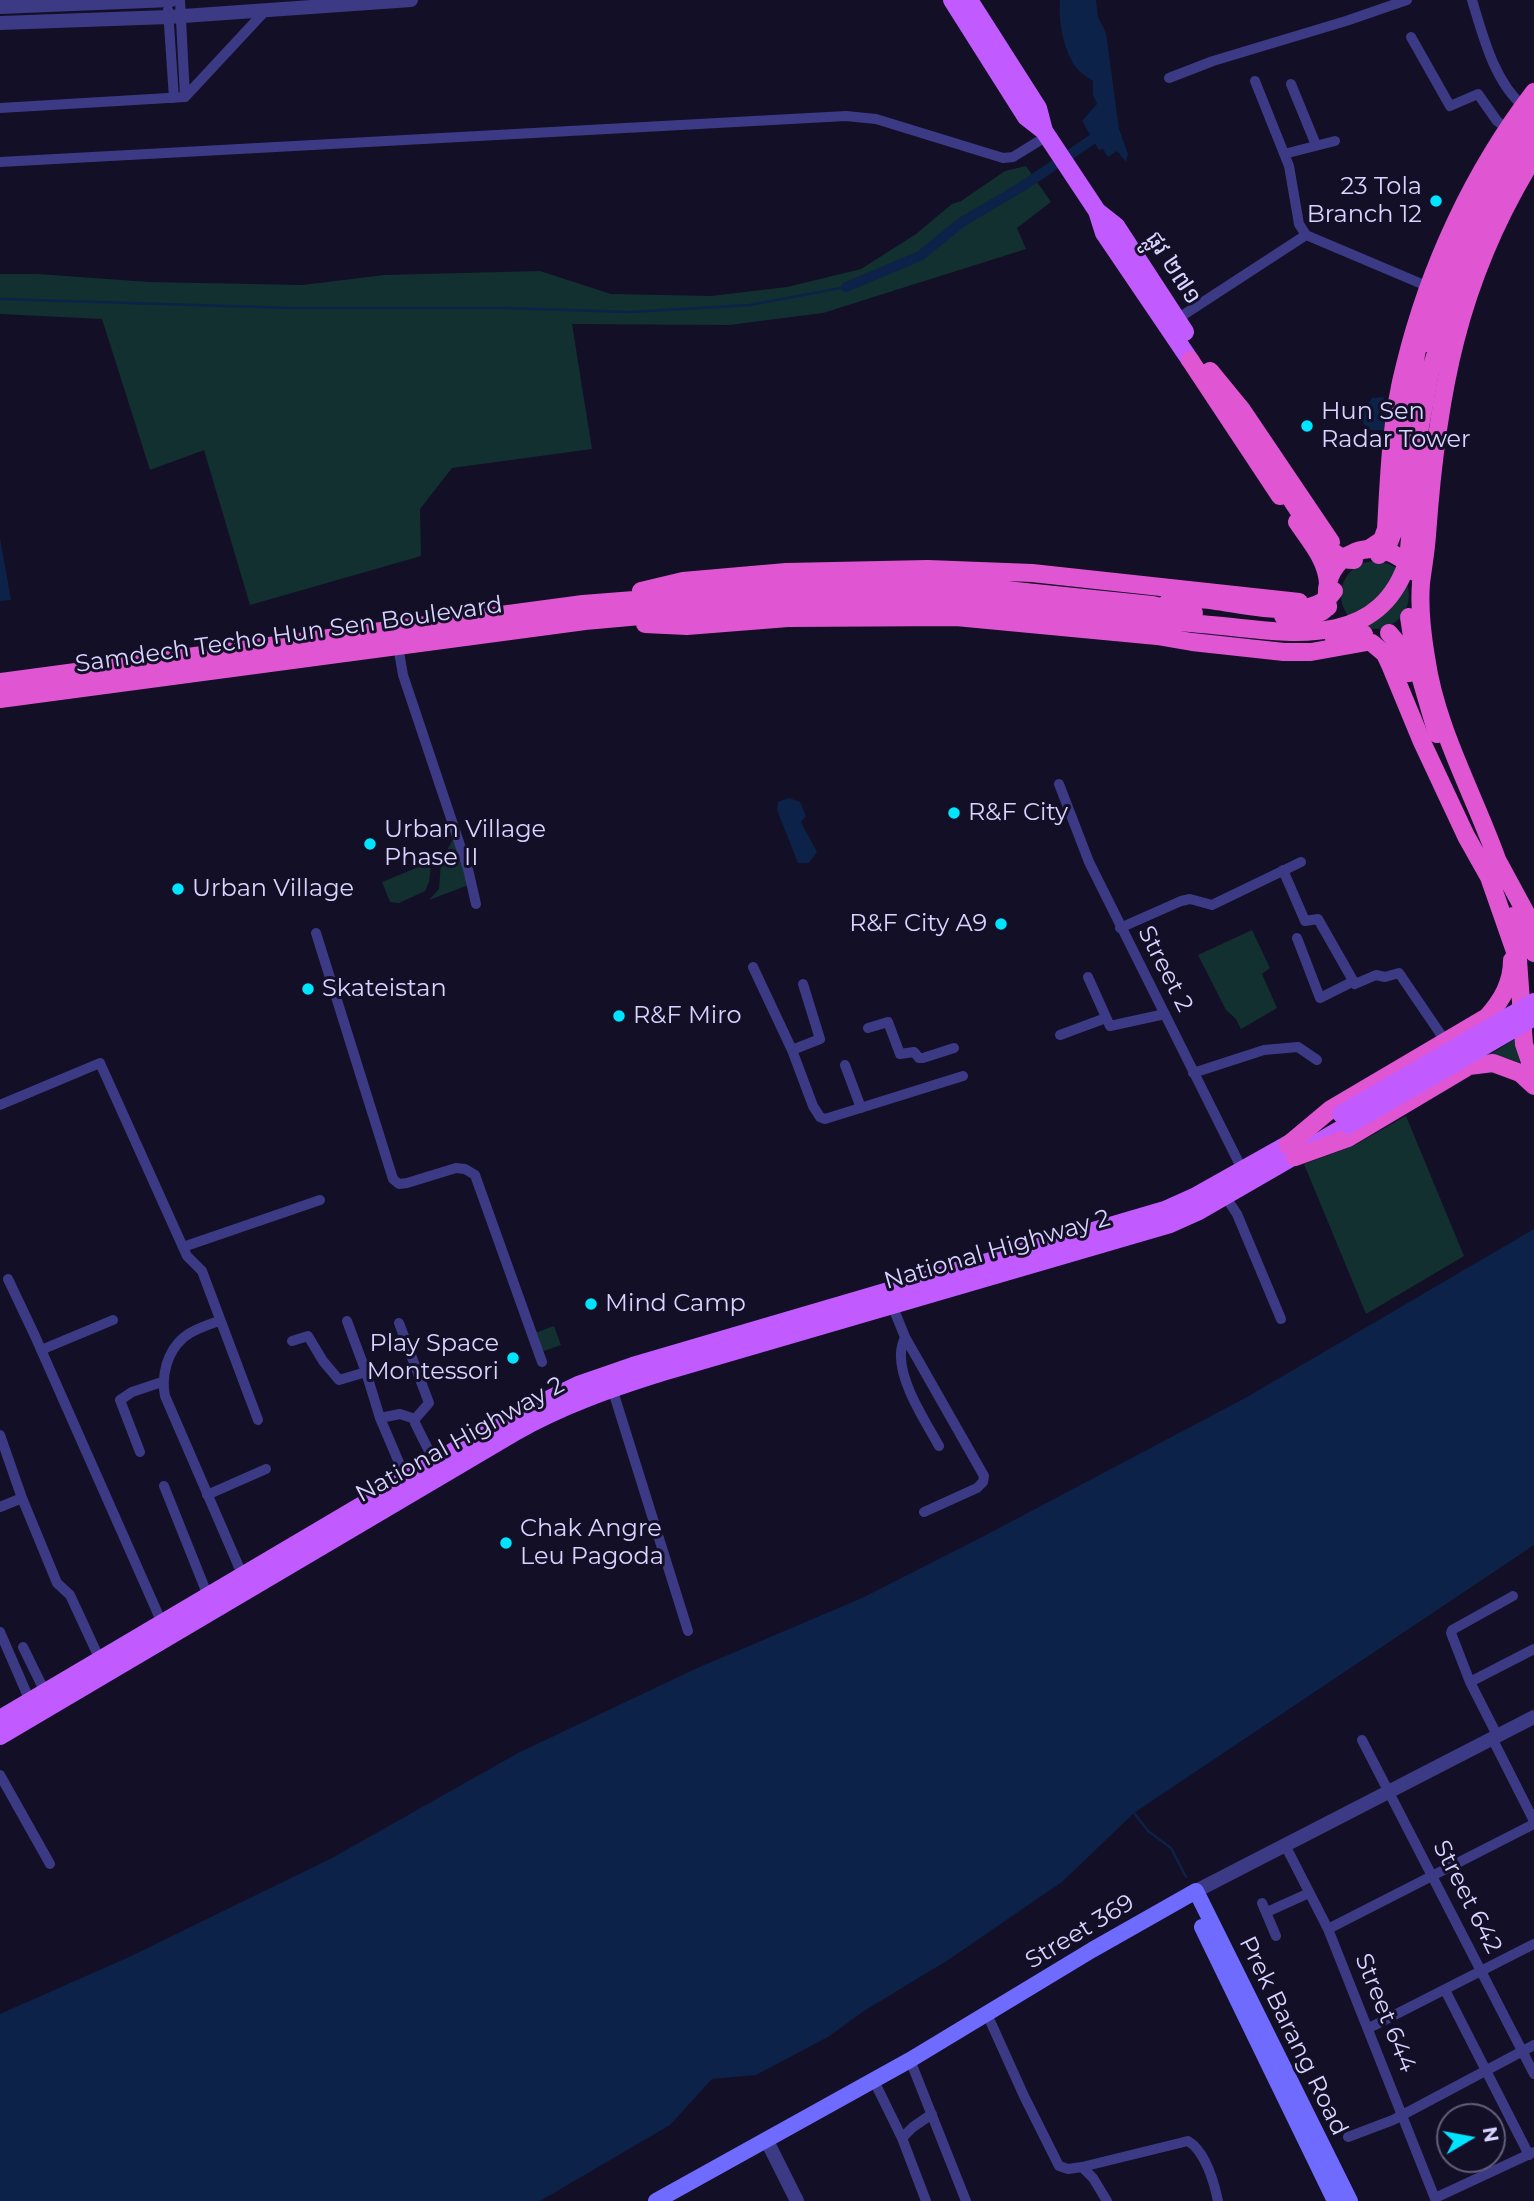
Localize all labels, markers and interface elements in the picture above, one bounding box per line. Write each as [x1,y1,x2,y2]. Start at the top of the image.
place label: 23 Tola Branch 12 [1307,173,1422,229]
marker: 23 Tola Branch 12 [1428,193,1444,209]
street label: ផ្លូវ ២៧១ [1139,226,1207,310]
place label: Hun Sen Radar Tower [1321,398,1471,454]
marker: Hun Sen Radar Tower [1299,418,1315,434]
street label: Samdech Techo Hun Sen Boulevard [74,591,504,679]
place label: R&F City [968,799,1068,827]
marker: R&F City [946,805,962,821]
place label: Urban Village Phase II [384,816,546,872]
marker: Urban Village Phase II [362,836,378,852]
place label: Urban Village [192,875,354,903]
marker: Urban Village [170,881,186,897]
place label: R&F City A9 [849,910,987,938]
marker: R&F City A9 [993,916,1009,932]
street label: Street 2 [1131,921,1199,1017]
place label: Skateistan [322,975,447,1003]
marker: Skateistan [300,981,316,997]
place label: R&F Miro [633,1002,742,1030]
marker: R&F Miro [611,1008,627,1024]
street label: National Highway 2 [881,1204,1113,1296]
place label: Mind Camp [605,1290,746,1318]
marker: Mind Camp [583,1296,599,1312]
place label: Play Space Montessori [367,1330,499,1386]
marker: Play Space Montessori [505,1350,521,1366]
street label: National Highway 2 [351,1371,569,1509]
place label: Chak Angre Leu Pagoda [520,1515,664,1571]
marker: Chak Angre Leu Pagoda [498,1535,514,1551]
street label: Street 642 [1426,1836,1508,1958]
street label: Street 369 [1020,1888,1140,1976]
street label: Prek Barang Road [1232,1932,1354,2140]
street label: Street 644 [1348,1950,1422,2076]
north arrow [1436,2103,1506,2173]
text: N [1478,2125,1503,2144]

